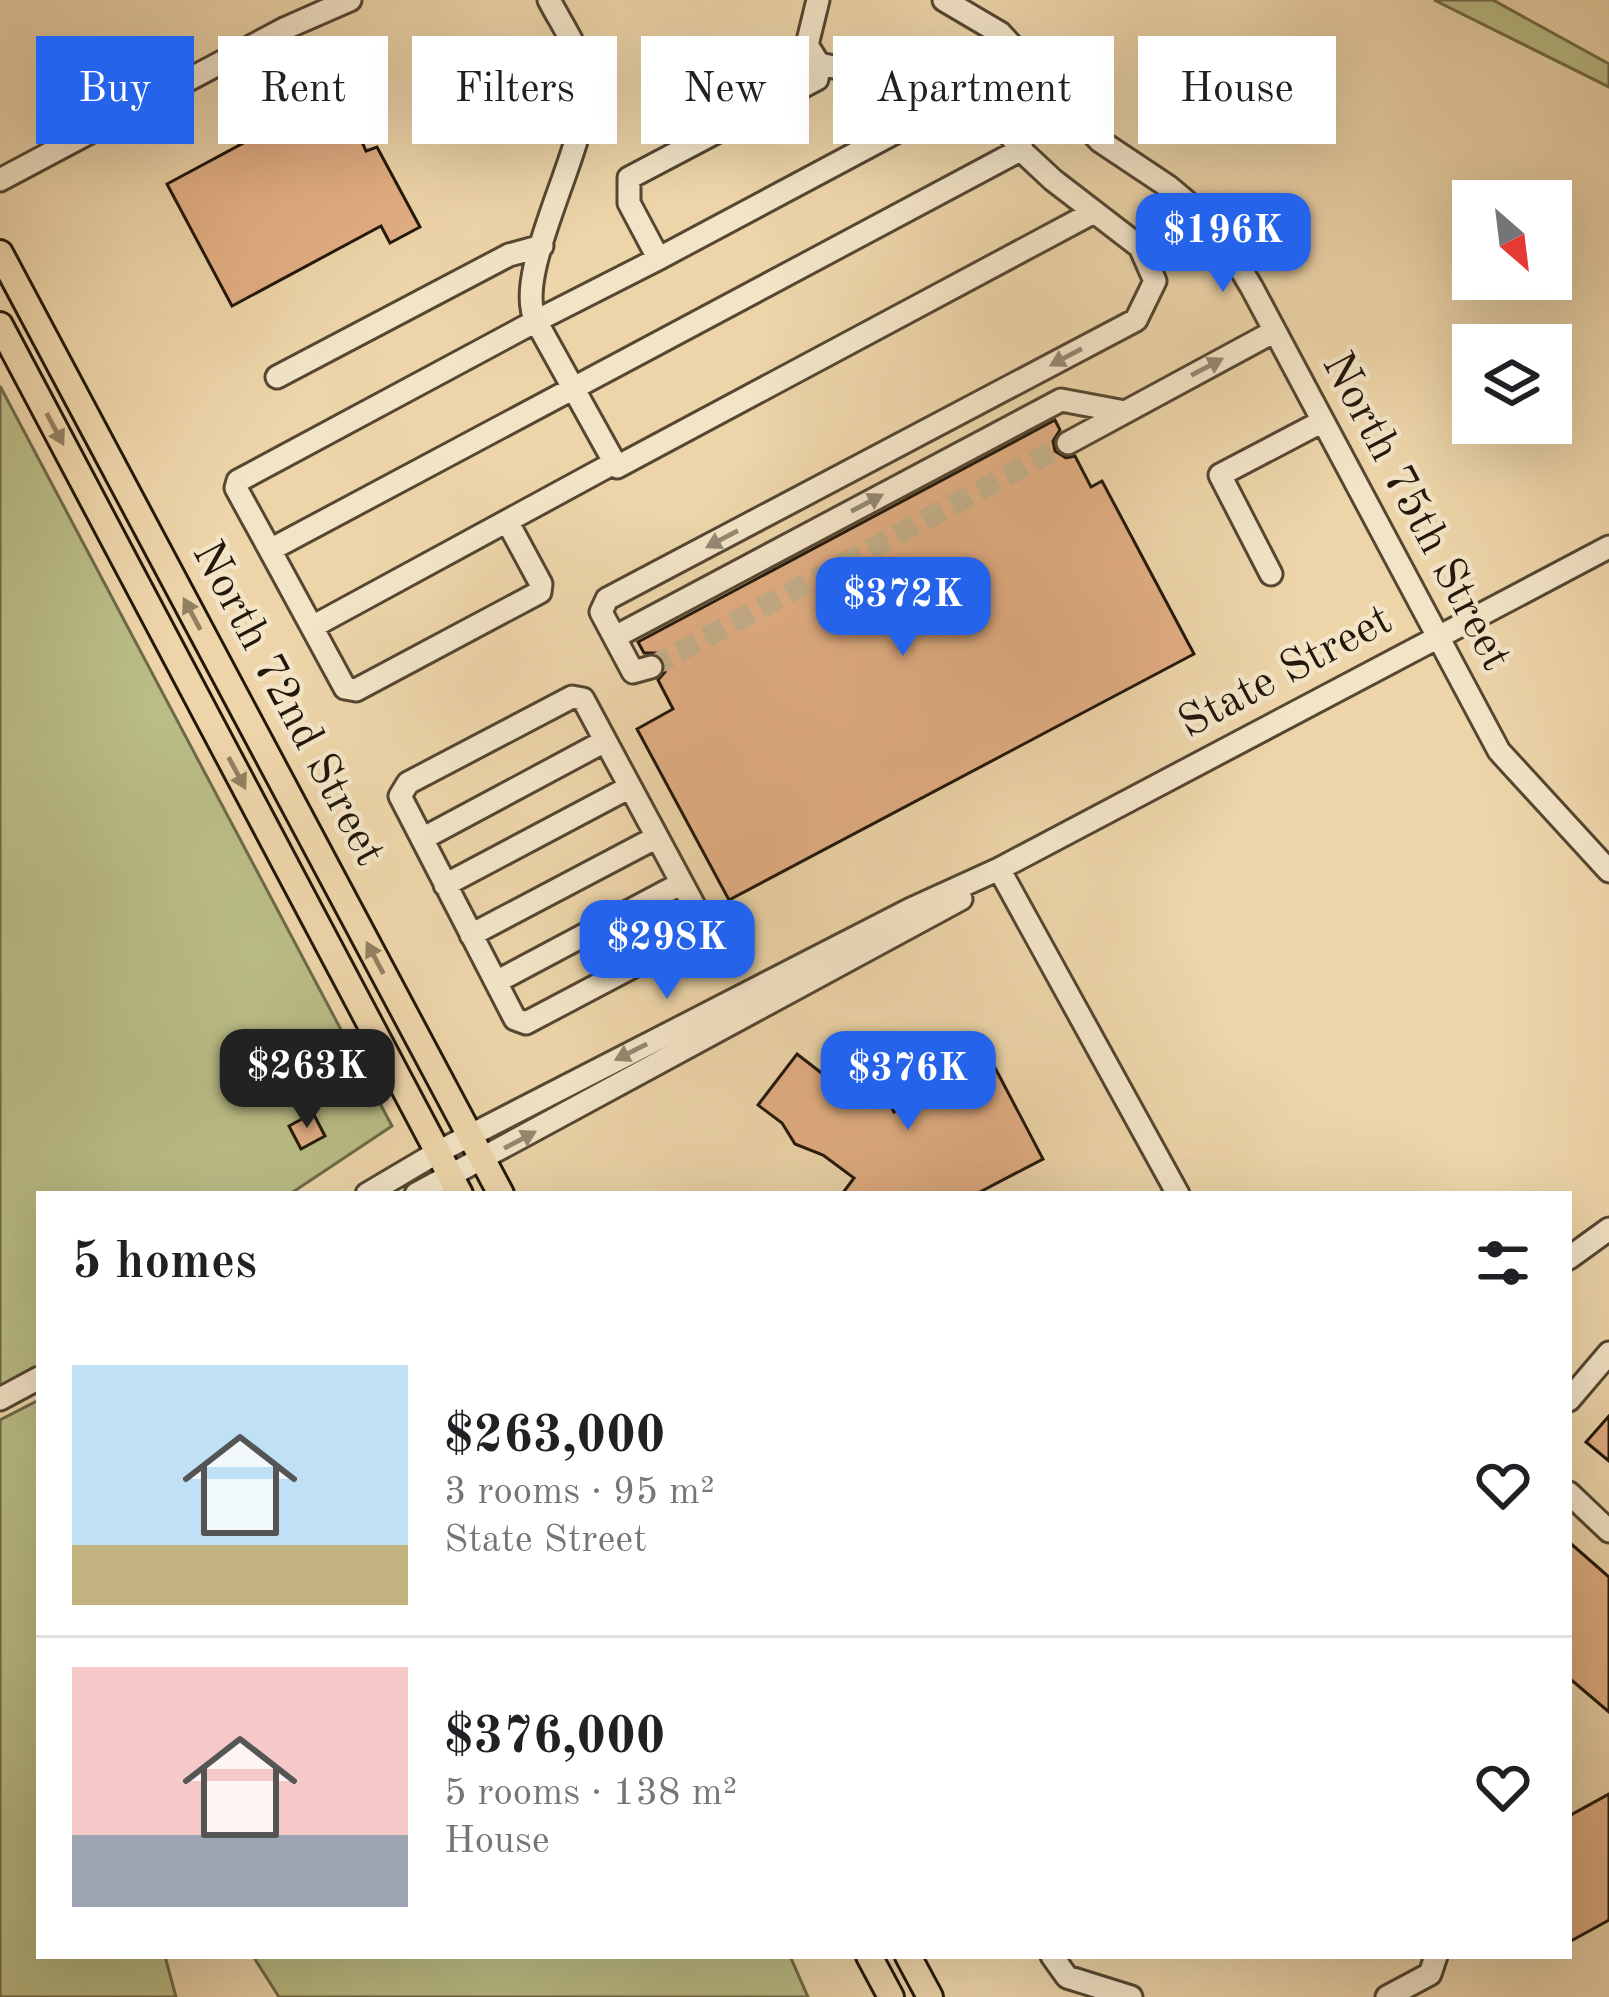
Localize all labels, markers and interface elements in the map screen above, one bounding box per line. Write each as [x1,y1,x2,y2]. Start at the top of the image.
chip: Buy [36,36,194,144]
chip: Rent [218,36,388,144]
chip: Filters [412,36,617,144]
chip: New [641,36,809,144]
chip: Apartment [833,36,1114,144]
chip: House [1138,36,1336,144]
north arrow [1452,180,1572,300]
map controls [1452,180,1572,444]
pin: $196K [1139,193,1307,295]
text: $196K [1163,212,1283,251]
button: layers [1452,324,1572,444]
one-way arrow [1049,346,1084,366]
street label: North 75th Street [1312,346,1518,678]
one-way arrow [1190,357,1225,378]
one-way arrow [44,411,65,446]
one-way arrow [849,494,884,514]
one-way arrow [704,528,739,548]
street label: North 72nd Street [183,534,391,874]
pin: $372K [819,557,987,659]
text: $372K [843,576,963,615]
one-way arrow [182,596,202,631]
street label: State Street [1172,598,1400,748]
one-way arrow [227,756,247,791]
pin: $298K [583,900,751,1002]
text: $298K [607,919,727,958]
one-way arrow [365,940,386,975]
pin: $263K [223,1029,391,1131]
pin: $376K [824,1031,992,1133]
one-way arrow [614,1042,649,1062]
text: $263K [247,1048,367,1087]
text: $376K [848,1050,968,1089]
one-way arrow [503,1130,538,1151]
icon: filters [1470,1230,1536,1296]
text: 5 homes [72,1238,257,1289]
text: $263,000 [444,1412,665,1463]
icon: home [168,1413,312,1557]
icon: heart [1470,1452,1536,1518]
text: 3 rooms · 95 m² [444,1473,715,1512]
text: State Street [444,1521,647,1560]
text: $376,000 [444,1713,665,1764]
icon: home [168,1715,312,1859]
icon: heart [1470,1754,1536,1820]
text: 5 rooms · 138 m² [444,1774,737,1813]
text: House [444,1822,550,1861]

